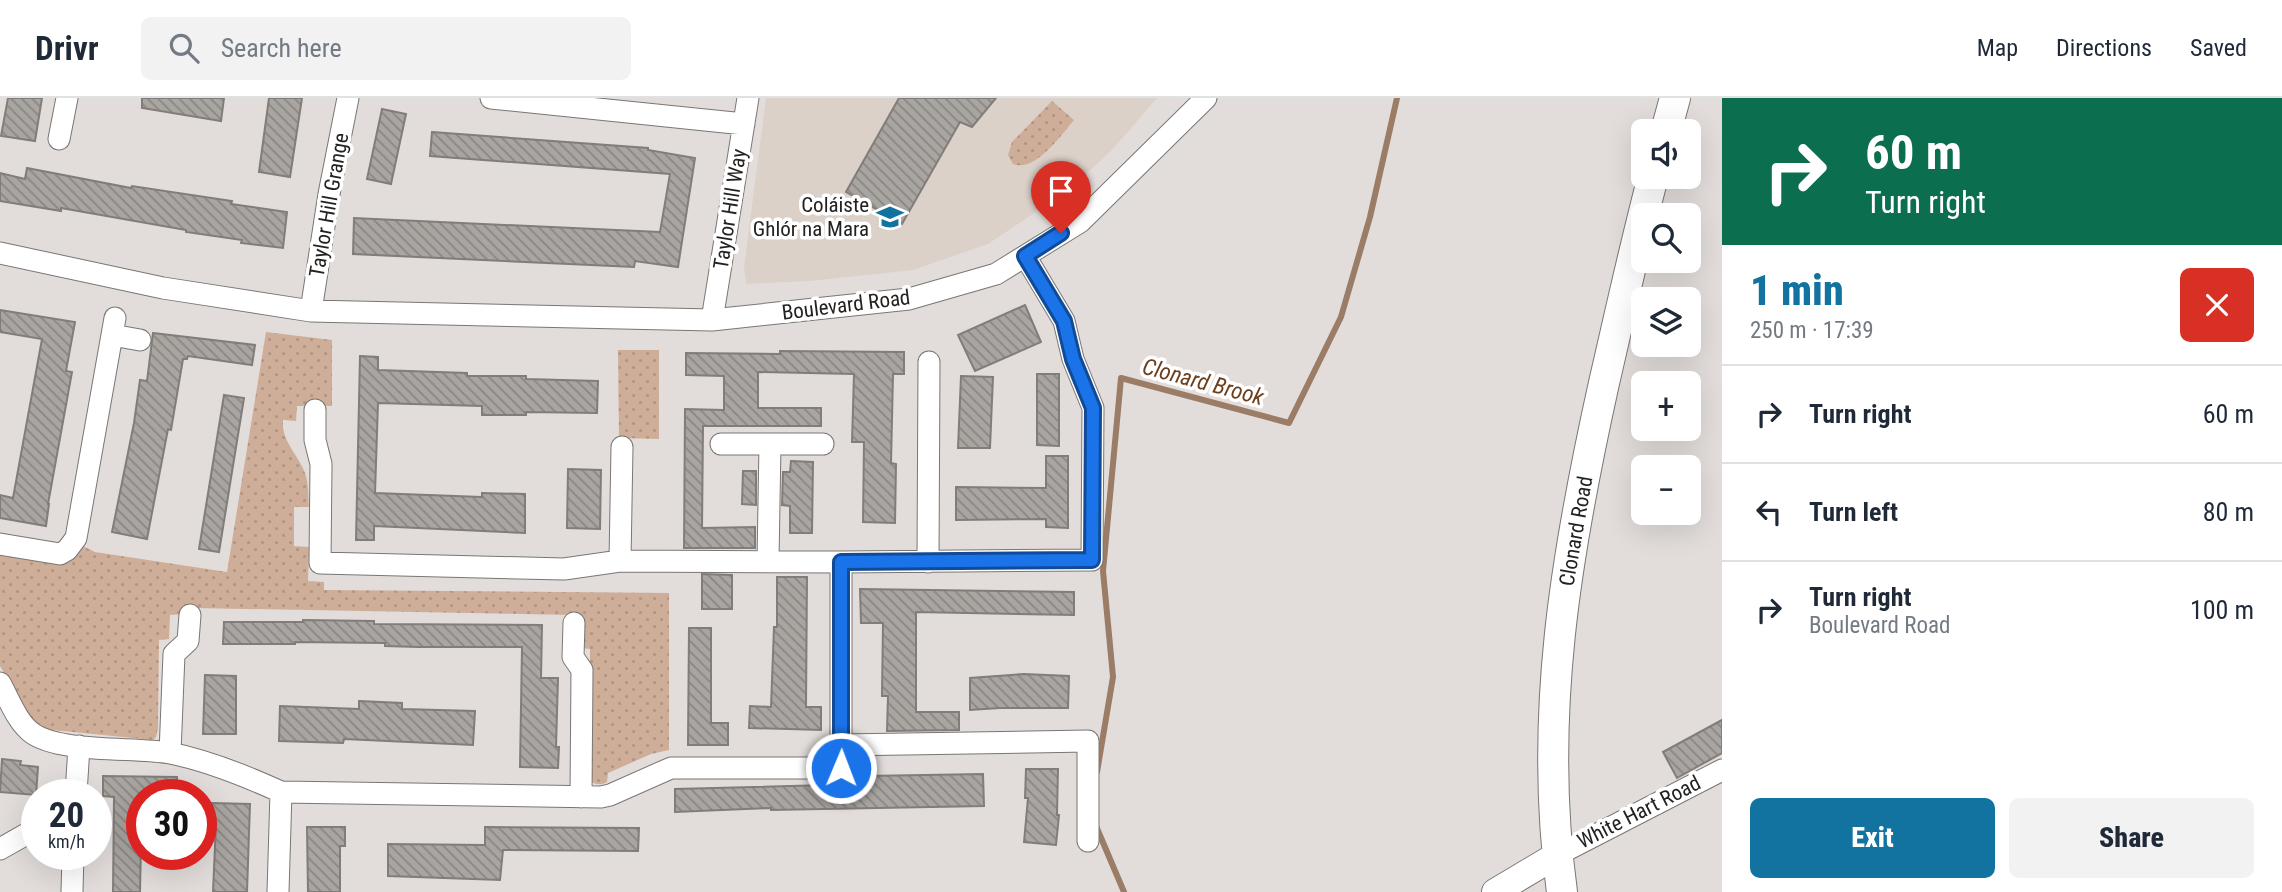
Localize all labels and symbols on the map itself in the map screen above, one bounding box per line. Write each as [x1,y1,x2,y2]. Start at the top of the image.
street label: Taylor Hill Grange [304,131,354,279]
street label: Taylor Hill Way [709,147,751,271]
pin [1031,161,1091,233]
place label: Coláiste Ghlór na Mara [753,193,869,241]
school or university icon: Coláiste Ghlór na Mara [875,202,905,232]
street label: Boulevard Road [780,285,912,325]
water label: Clonard Brook [1139,353,1268,411]
street label: Clonard Road [1555,474,1597,588]
position arrow [804,731,878,805]
street label: White Hart Road [1573,771,1705,853]
speed limit sign: 30 [126,779,217,870]

